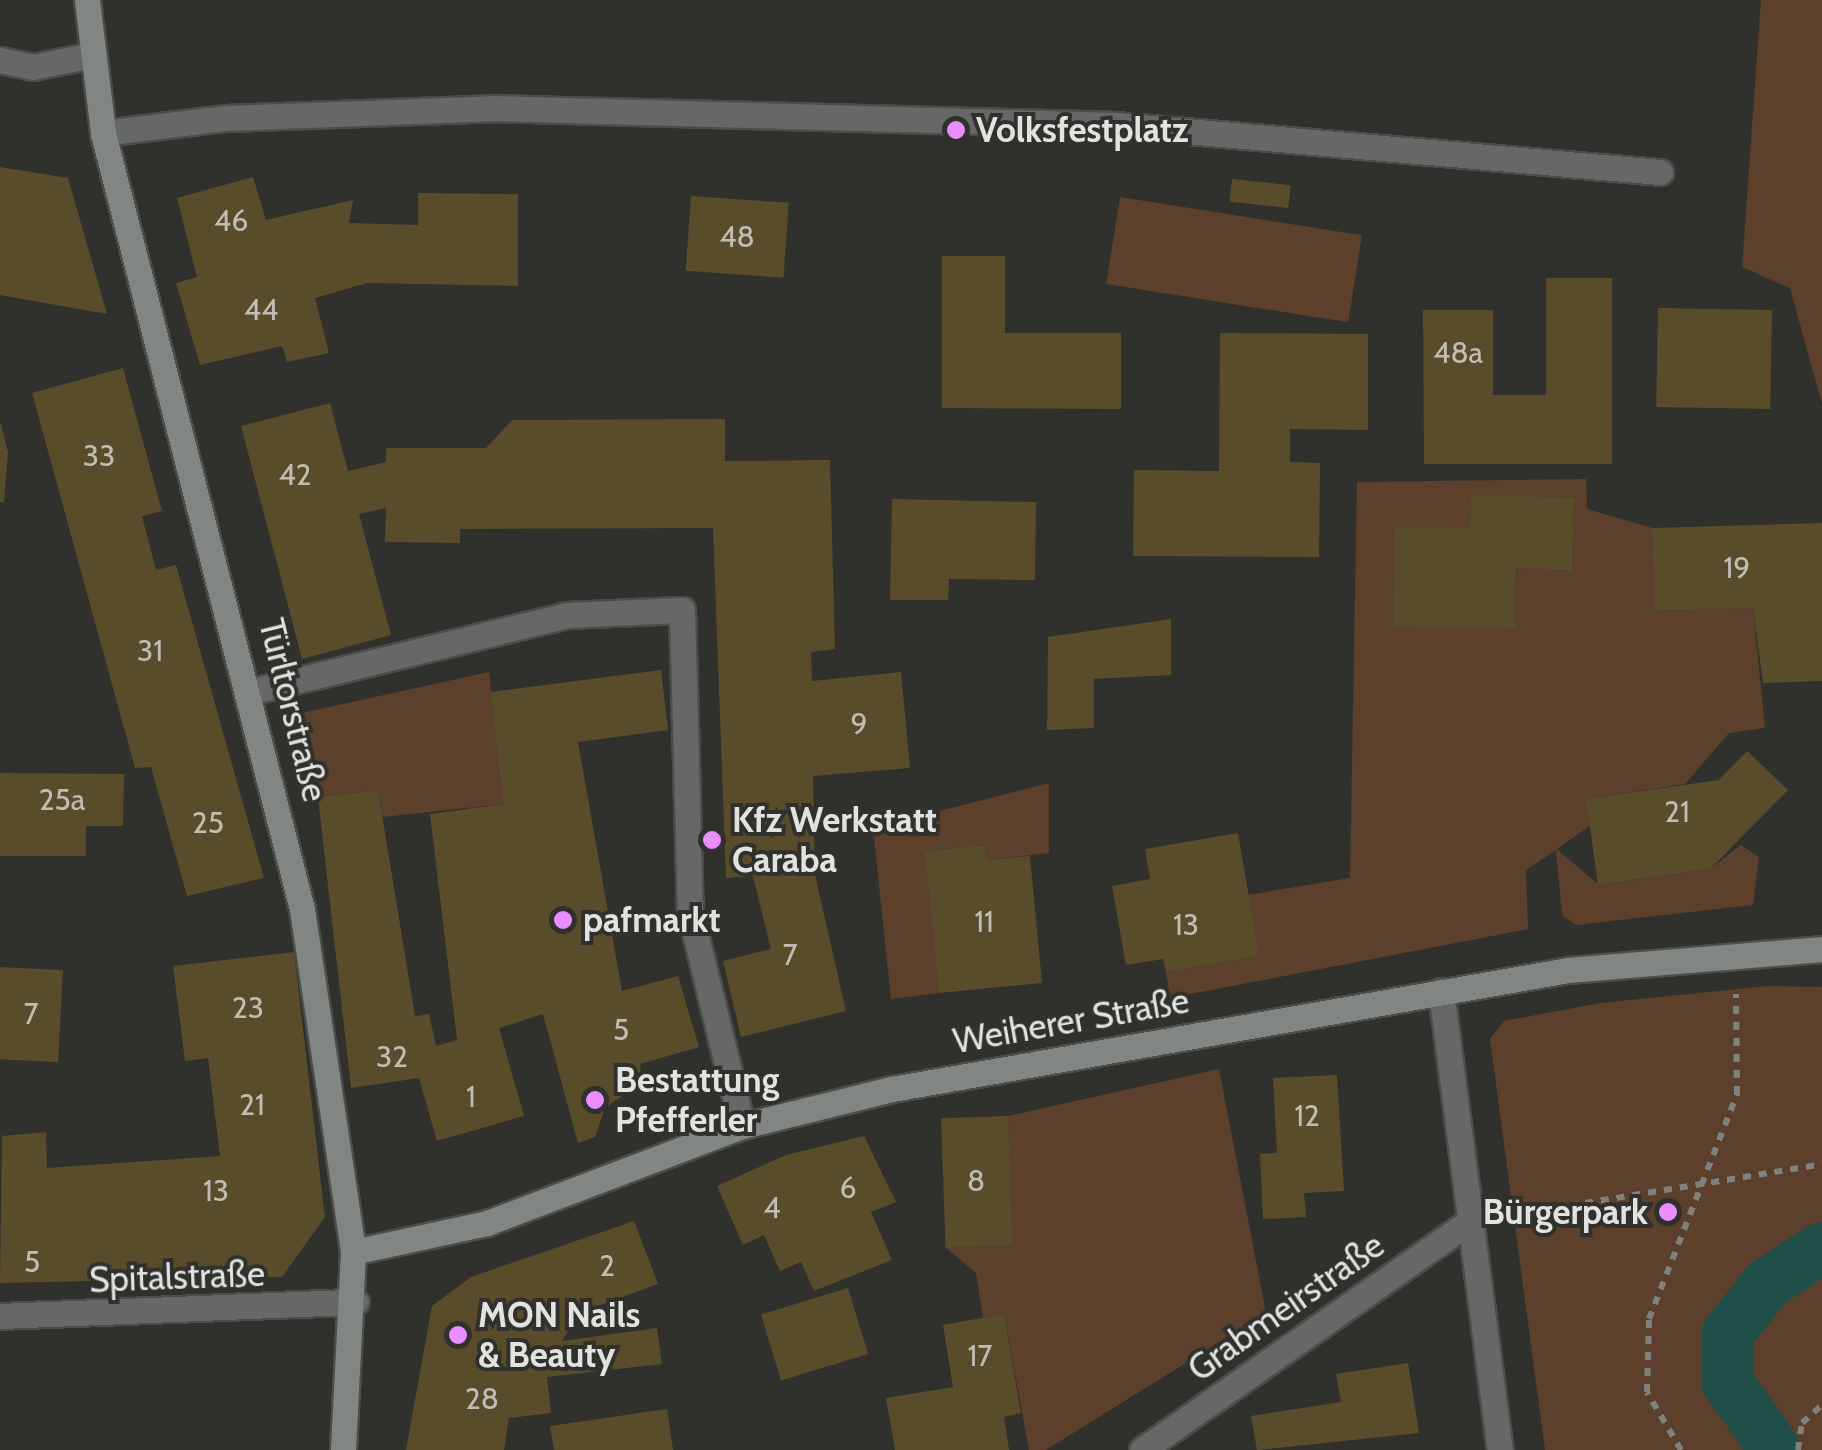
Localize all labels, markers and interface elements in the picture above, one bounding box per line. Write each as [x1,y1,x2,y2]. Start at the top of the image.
place label: Volksfestplatz [976,109,1188,151]
marker: Volksfestplatz [945,119,967,141]
house number: 46 [214,203,248,239]
house number: 48 [719,219,755,255]
house number: 44 [244,292,278,328]
house number: 48a [1433,335,1483,371]
house number: 33 [83,438,115,474]
house number: 42 [278,457,312,493]
house number: 19 [1724,550,1750,586]
street label: Türltorstraße [250,614,336,806]
house number: 31 [137,633,163,669]
house number: 9 [850,706,868,742]
house number: 25a [39,782,85,818]
house number: 21 [1664,794,1690,830]
place label: Kfz Werkstatt Caraba [732,799,937,881]
house number: 25 [192,805,224,841]
marker: Kfz Werkstatt Caraba [701,829,723,851]
place label: pafmarkt [583,899,721,941]
house number: 11 [974,904,994,940]
house number: 13 [1173,907,1199,943]
marker: pafmarkt [552,909,574,931]
house number: 7 [782,937,798,973]
street label: Weiherer Straße [950,980,1192,1062]
house number: 23 [232,990,264,1026]
house number: 7 [23,996,39,1032]
house number: 5 [613,1012,629,1048]
house number: 32 [376,1039,408,1075]
place label: Bestattung Pfefferler [615,1059,779,1141]
house number: 1 [466,1079,476,1115]
house number: 21 [239,1087,265,1123]
marker: Bestattung Pfefferler [584,1089,606,1111]
house number: 12 [1294,1098,1320,1134]
house number: 8 [967,1163,985,1199]
house number: 6 [839,1170,857,1206]
house number: 13 [203,1173,229,1209]
house number: 4 [763,1190,781,1226]
place label: Bürgerpark [1483,1191,1648,1233]
marker: Bürgerpark [1657,1201,1679,1223]
street label: Grabmeirstraße [1180,1224,1392,1390]
house number: 5 [24,1244,40,1280]
house number: 2 [599,1248,615,1284]
street label: Spitalstraße [88,1253,266,1301]
place label: MON Nails & Beauty [478,1294,640,1376]
marker: MON Nails & Beauty [447,1324,469,1346]
house number: 17 [968,1338,992,1374]
house number: 28 [465,1381,499,1417]

